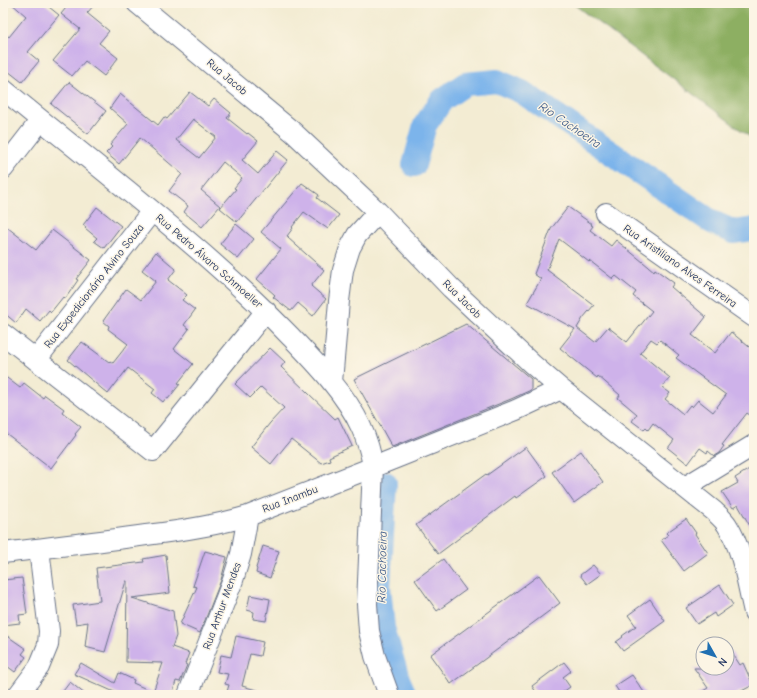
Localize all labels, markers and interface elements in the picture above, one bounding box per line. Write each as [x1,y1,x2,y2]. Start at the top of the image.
street label: Rua Jacob [204,56,250,98]
water label: Rio Cachoeira [536,99,604,151]
street label: Rua Pedro Álvaro Schmoeller [153,210,266,311]
street label: Rua Expedicionário Alvino Souza [41,221,147,351]
street label: Rua Aristiliano Alves Ferreira [621,222,739,310]
street label: Rua Jacob [440,277,484,321]
street label: Rua Inambu [261,483,319,515]
water label: Rio Cachoeira [374,531,390,603]
street label: Rua Arthur Mendes [200,560,244,651]
north arrow [695,636,735,676]
text: N [715,655,730,669]

